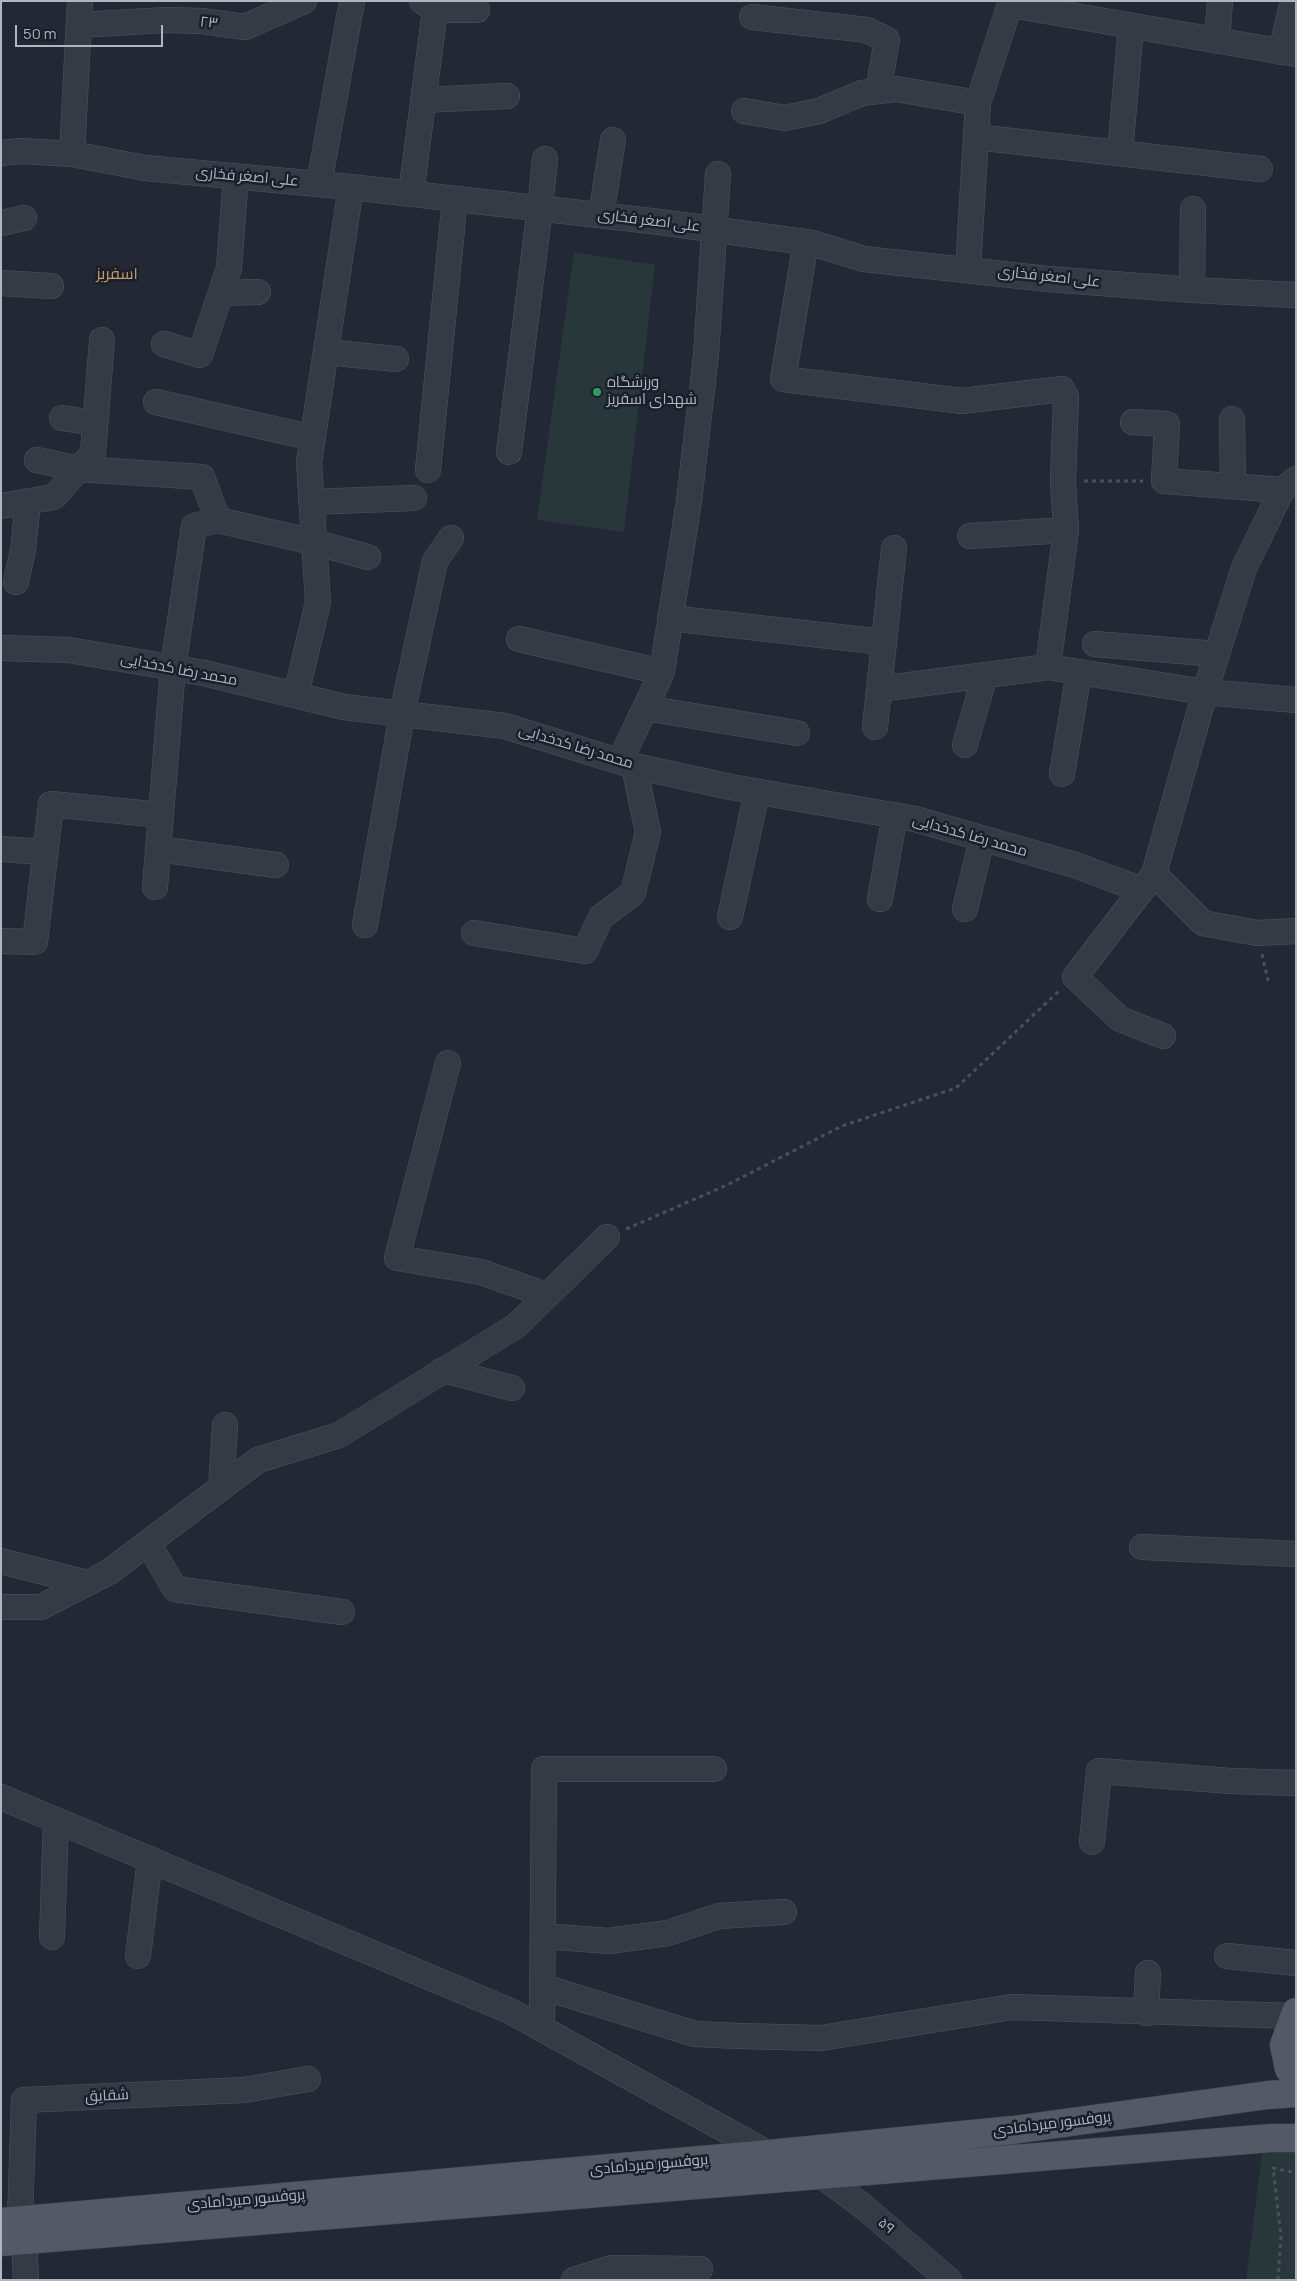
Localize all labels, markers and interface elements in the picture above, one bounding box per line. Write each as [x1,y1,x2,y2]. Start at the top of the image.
street label: ۲۳ [199,13,219,33]
scale bar [18,15,165,47]
text: 50 m [23,23,57,44]
street label: علی اصغر فخاری [195,164,299,190]
street label: علی اصغر فخاری [597,206,701,236]
street label: علی اصغر فخاری [997,263,1101,291]
district label: اسفریز [96,265,138,285]
place label: ورزشگاه شهدای اسفریز [607,374,697,409]
marker: ورزشگاه شهدای اسفریز [591,386,603,398]
street label: محمد رضا کدخدایی [119,650,239,690]
street label: محمد رضا کدخدایی [517,721,635,773]
street label: محمد رضا کدخدایی [911,811,1029,861]
street label: شقایق [85,2086,129,2106]
street label: پروفسور میردامادی [992,2108,1112,2140]
street label: پروفسور میردامادی [589,2151,709,2179]
street label: پروفسور میردامادی [186,2186,306,2214]
street label: ۵۹ [874,2214,898,2238]

